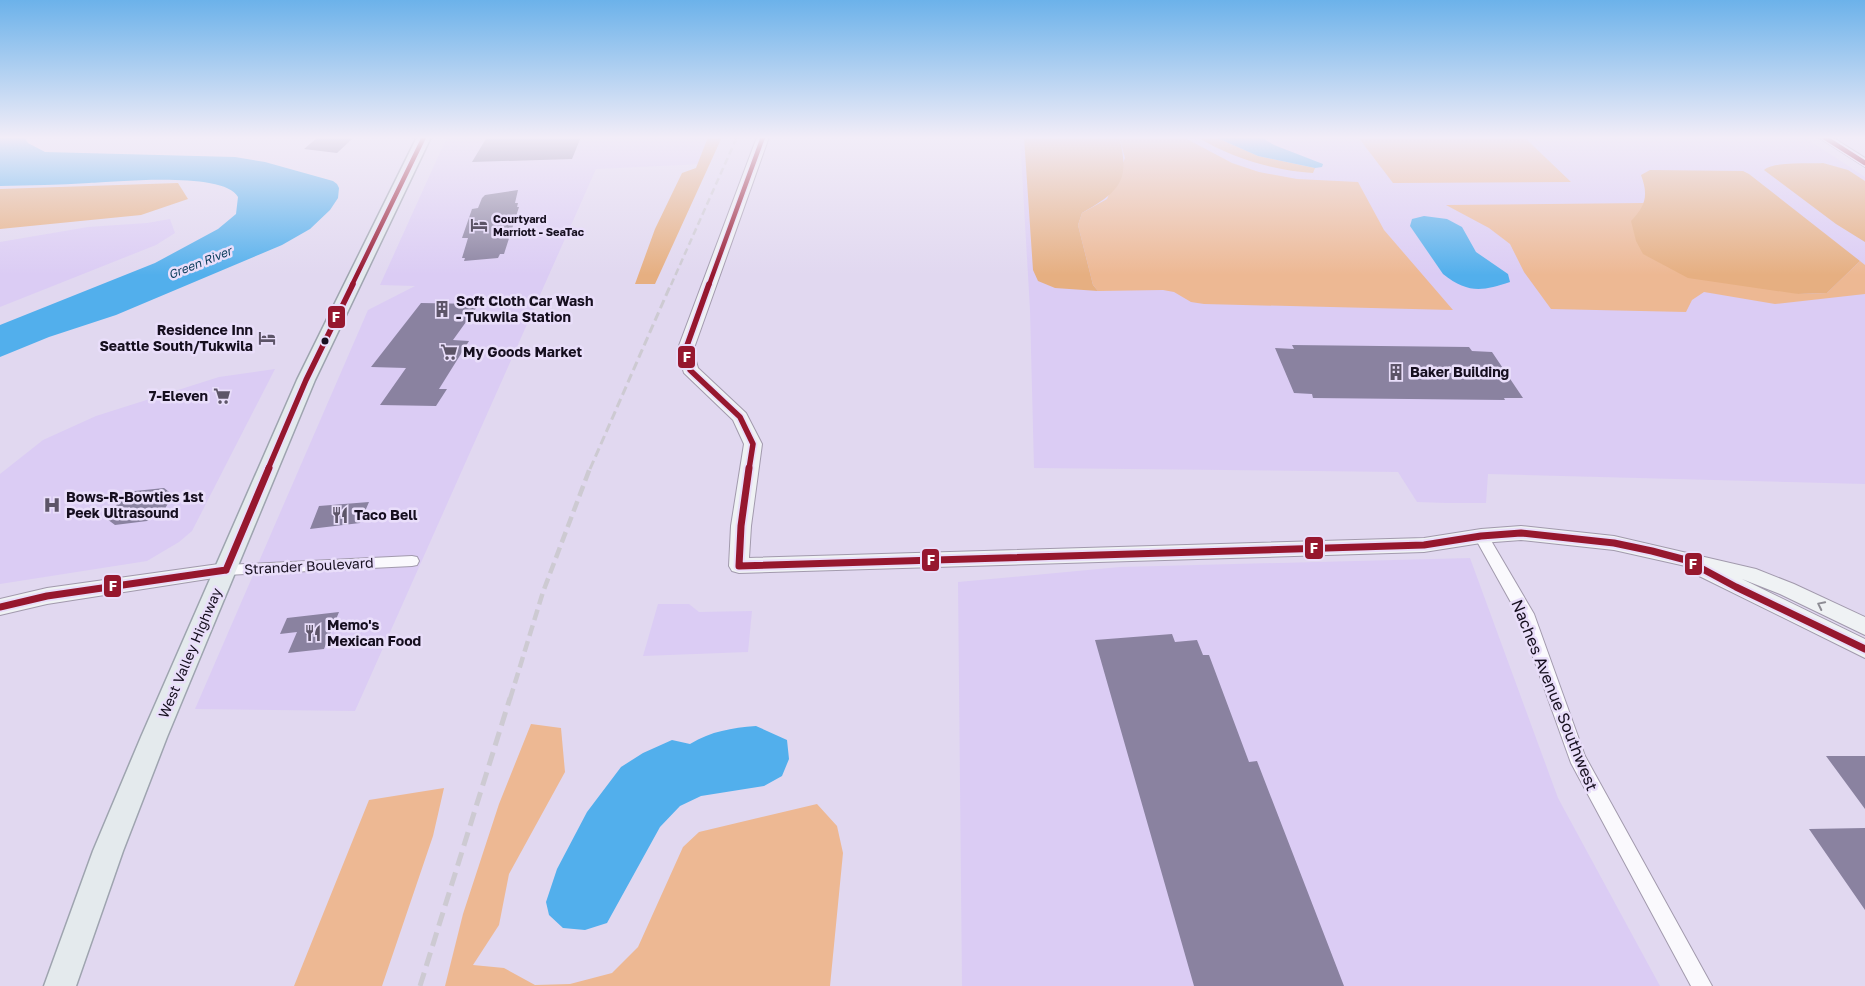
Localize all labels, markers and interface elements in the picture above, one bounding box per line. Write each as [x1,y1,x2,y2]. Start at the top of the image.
place label: Courtyard Marriott - SeaTac [493,212,585,238]
hotel icon: Courtyard Marriott - SeaTac [469,215,489,235]
water label: Green River [166,242,236,282]
place label: Soft Cloth Car Wash - Tukwila Station [456,292,593,325]
building icon: Soft Cloth Car Wash - Tukwila Station [432,299,452,319]
line badge: F [327,305,346,329]
text: F [332,308,340,325]
place label: Residence Inn Seattle South/Tukwila [99,321,253,354]
hotel icon: Residence Inn Seattle South/Tukwila [257,328,277,348]
unlabelled marker [320,336,330,346]
supermarket icon: My Goods Market [439,342,459,362]
place label: My Goods Market [463,343,582,360]
line badge: F [677,345,696,369]
text: F [683,348,691,365]
building icon: Baker Building [1386,362,1406,382]
place label: Baker Building [1410,363,1509,380]
supermarket icon: 7-Eleven [212,386,232,406]
place label: 7-Eleven [149,387,208,404]
place label: Bows-R-Bowties 1st Peek Ultrasound [66,488,204,521]
hospital icon: Bows-R-Bowties 1st Peek Ultrasound [42,495,62,515]
restaurant icon: Taco Bell [330,505,350,525]
place label: Taco Bell [354,506,418,523]
line badge: F [1304,536,1324,560]
text: F [1310,539,1318,556]
line badge: F [921,548,940,572]
text: F [927,551,935,568]
line badge: F [1684,552,1703,576]
street label: Strander Boulevard [244,554,374,577]
text: F [1689,555,1697,572]
line badge: F [103,574,122,598]
text: F [109,577,117,594]
street label: West Valley Highway [154,585,225,721]
street label: Naches Avenue Southwest [1507,596,1603,794]
one-way arrow [1817,601,1826,611]
place label: Memo's Mexican Food [327,616,421,649]
restaurant icon: Memo's Mexican Food [303,623,323,643]

